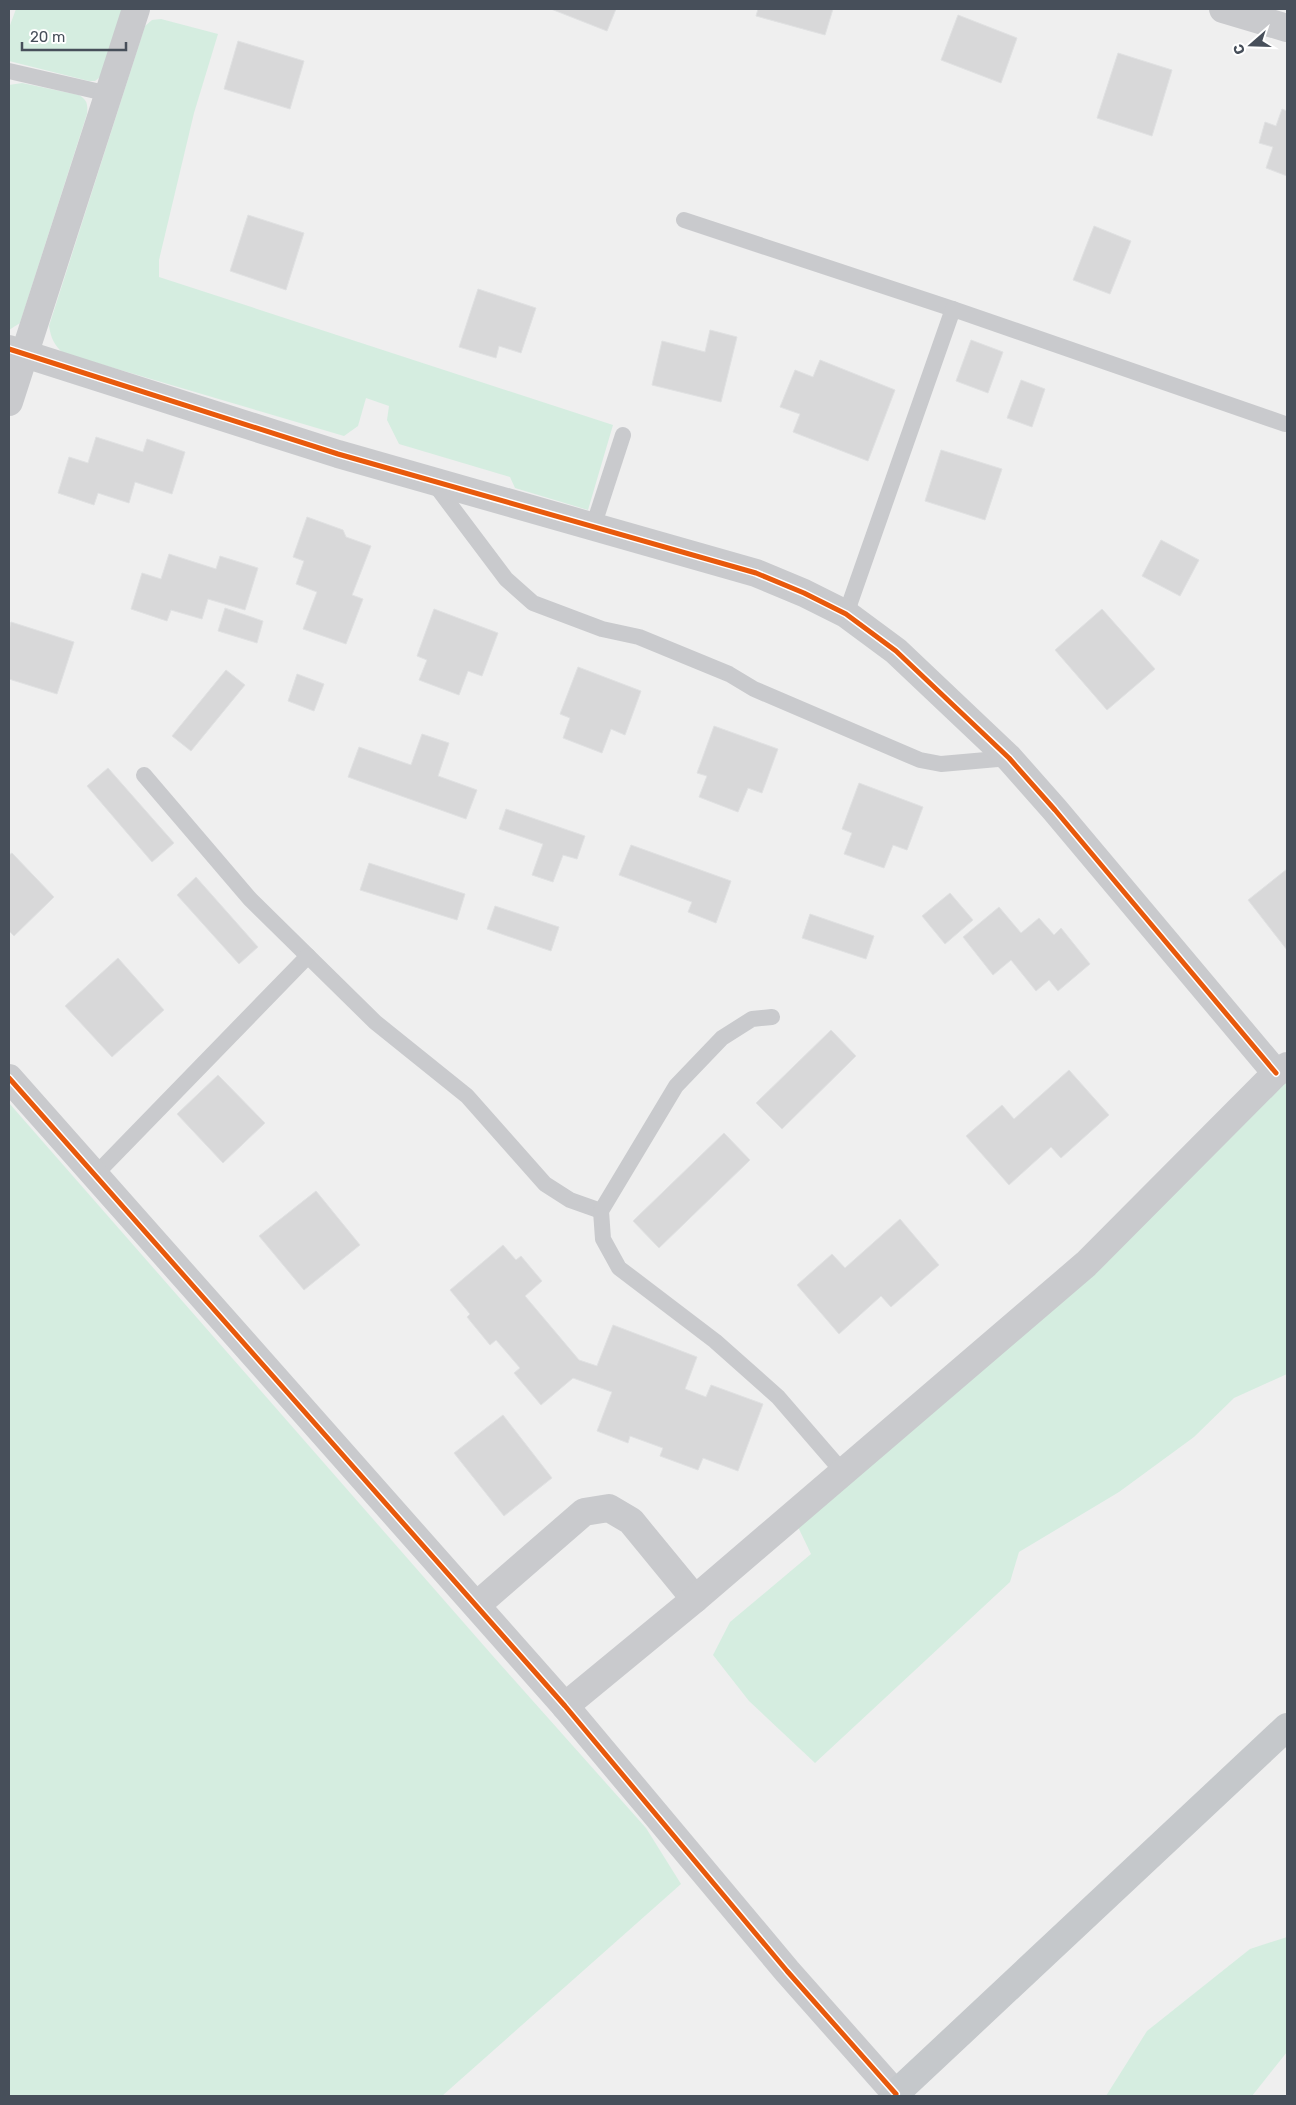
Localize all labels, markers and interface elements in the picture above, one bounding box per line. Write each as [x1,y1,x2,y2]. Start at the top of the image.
scale bar [22,20,126,52]
north arrow [1226,20,1276,70]
text: 20 m [30,28,65,46]
text: С [1230,42,1249,57]

